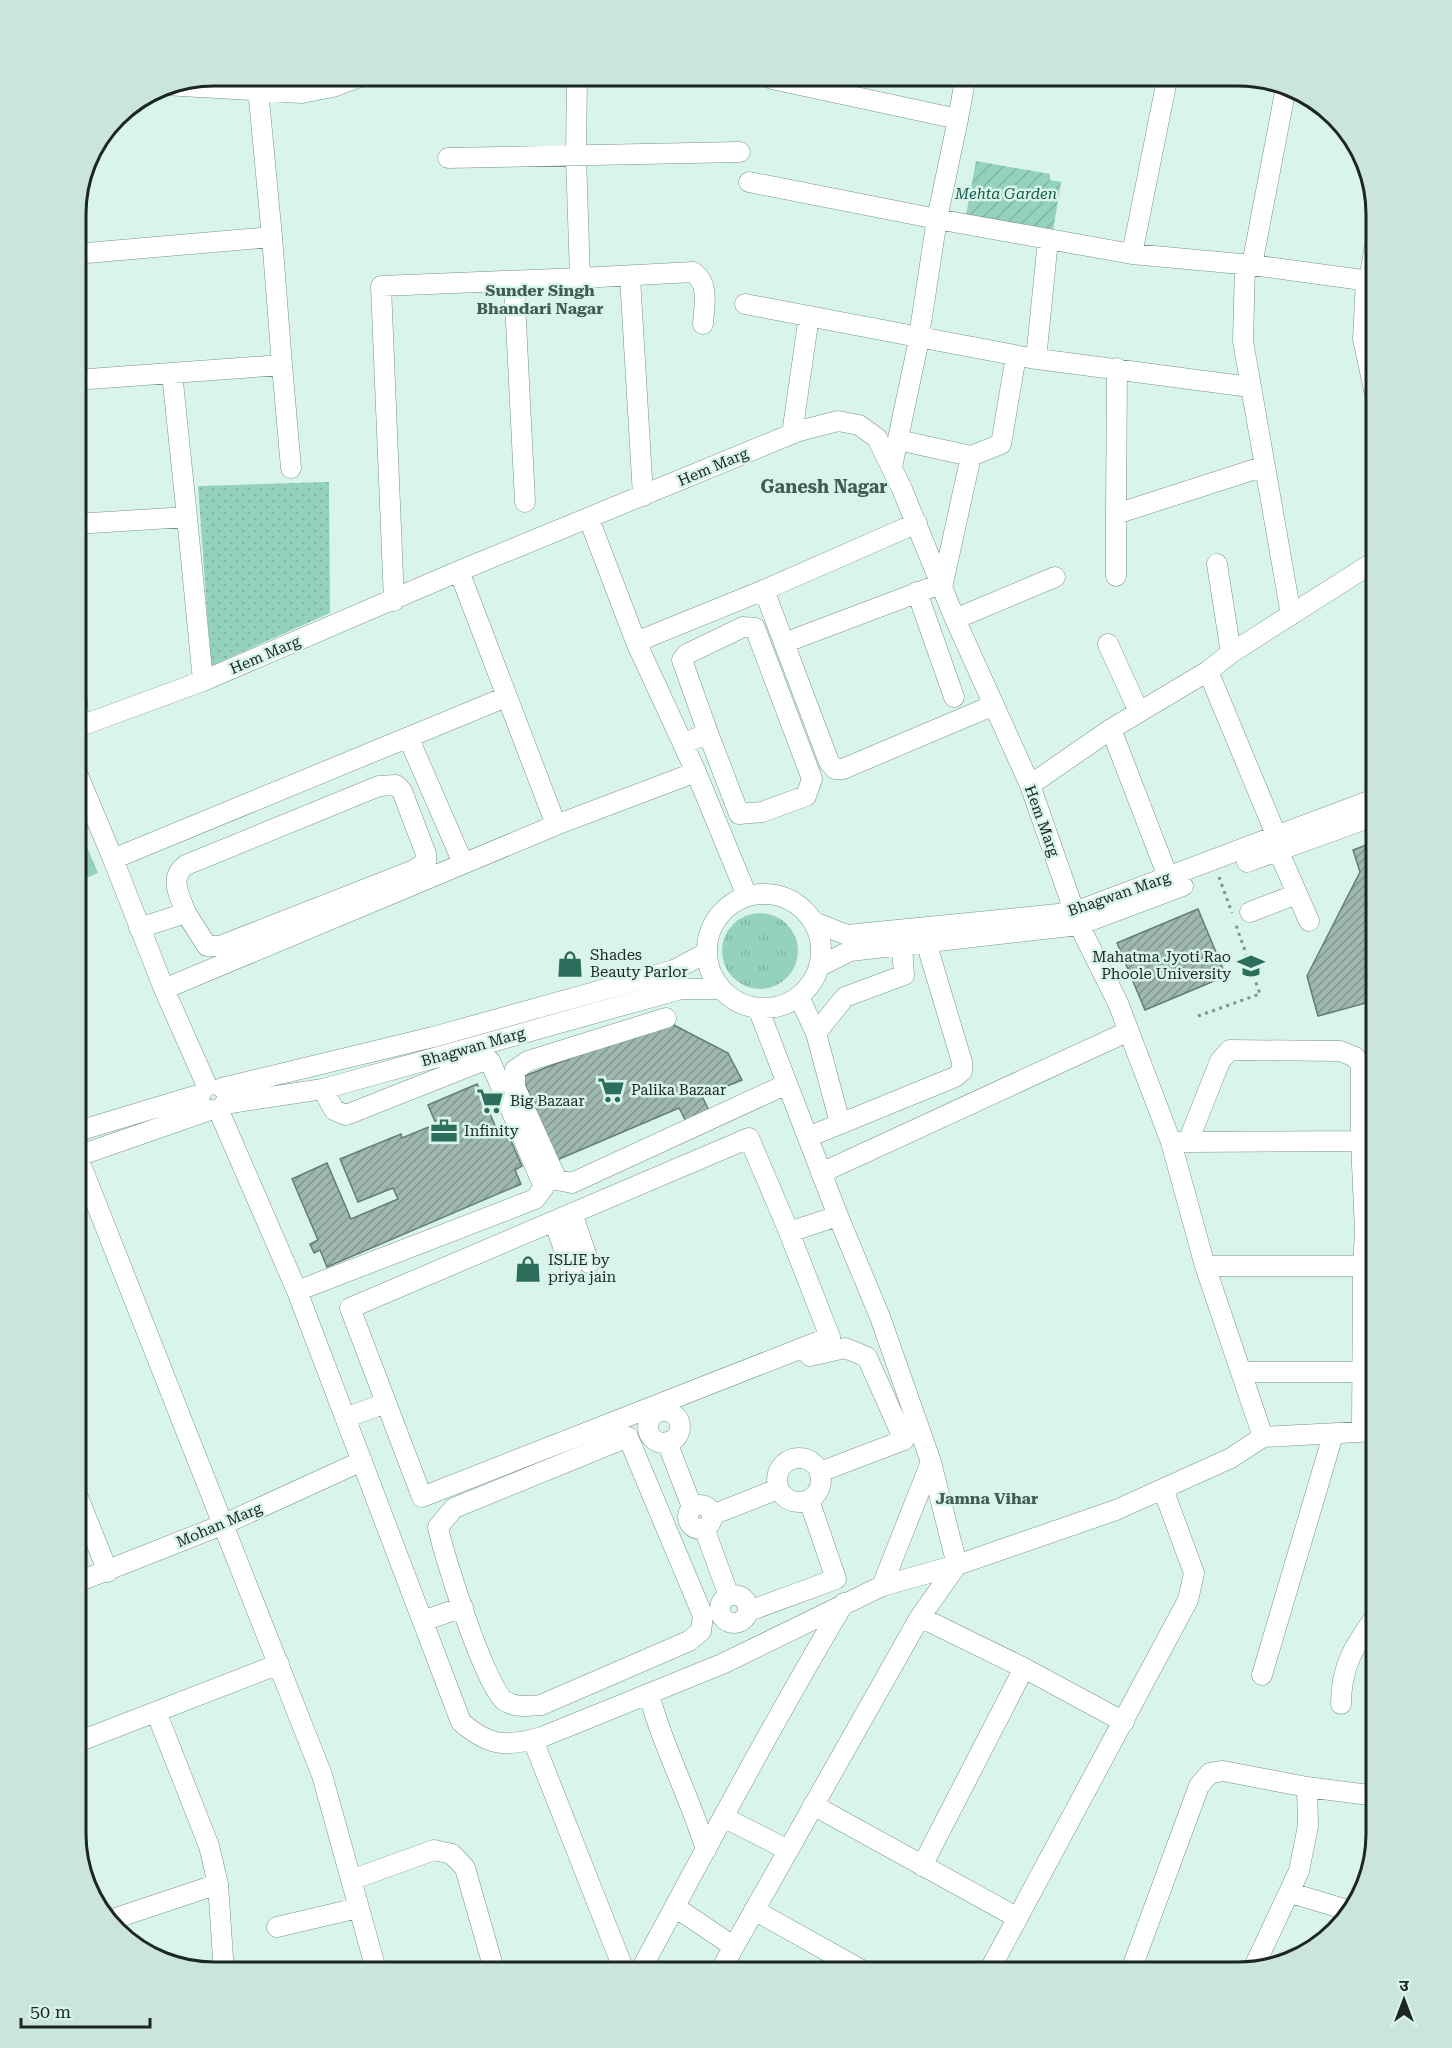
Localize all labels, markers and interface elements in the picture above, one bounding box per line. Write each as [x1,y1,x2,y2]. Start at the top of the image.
park label: Mehta Garden [954,185,1057,203]
district label: Sunder Singh Bhandari Nagar [477,281,603,318]
street label: Hem Marg [675,444,751,490]
district label: Ganesh Nagar [760,476,888,497]
street label: Hem Marg [227,632,303,678]
street label: Hem Marg [1021,783,1063,860]
street label: Bhagwan Marg [1065,868,1173,920]
place label: Shades Beauty Parlor [590,946,688,981]
place label: Mahatma Jyoti Rao Phoole University [1092,948,1231,983]
shop icon: Shades Beauty Parlor [555,949,585,979]
school or university icon: Mahatma Jyoti Rao Phoole University [1236,951,1266,981]
street label: Bhagwan Marg [419,1023,527,1070]
supermarket icon: Palika Bazaar [596,1075,626,1105]
place label: Palika Bazaar [631,1081,726,1099]
supermarket icon: Big Bazaar [475,1086,505,1116]
place label: Big Bazaar [510,1092,585,1110]
office icon: Infinity [429,1116,459,1146]
place label: Infinity [464,1122,519,1140]
place label: ISLIE by priya jain [548,1251,617,1286]
shop icon: ISLIE by priya jain [513,1254,543,1284]
district label: Jamna Vihar [936,1489,1038,1508]
street label: Mohan Marg [173,1499,265,1551]
north arrow [1374,1970,1434,2030]
text: उ [1399,1976,1409,1995]
scale bar [21,1991,150,2029]
text: 50 m [30,2001,71,2022]

